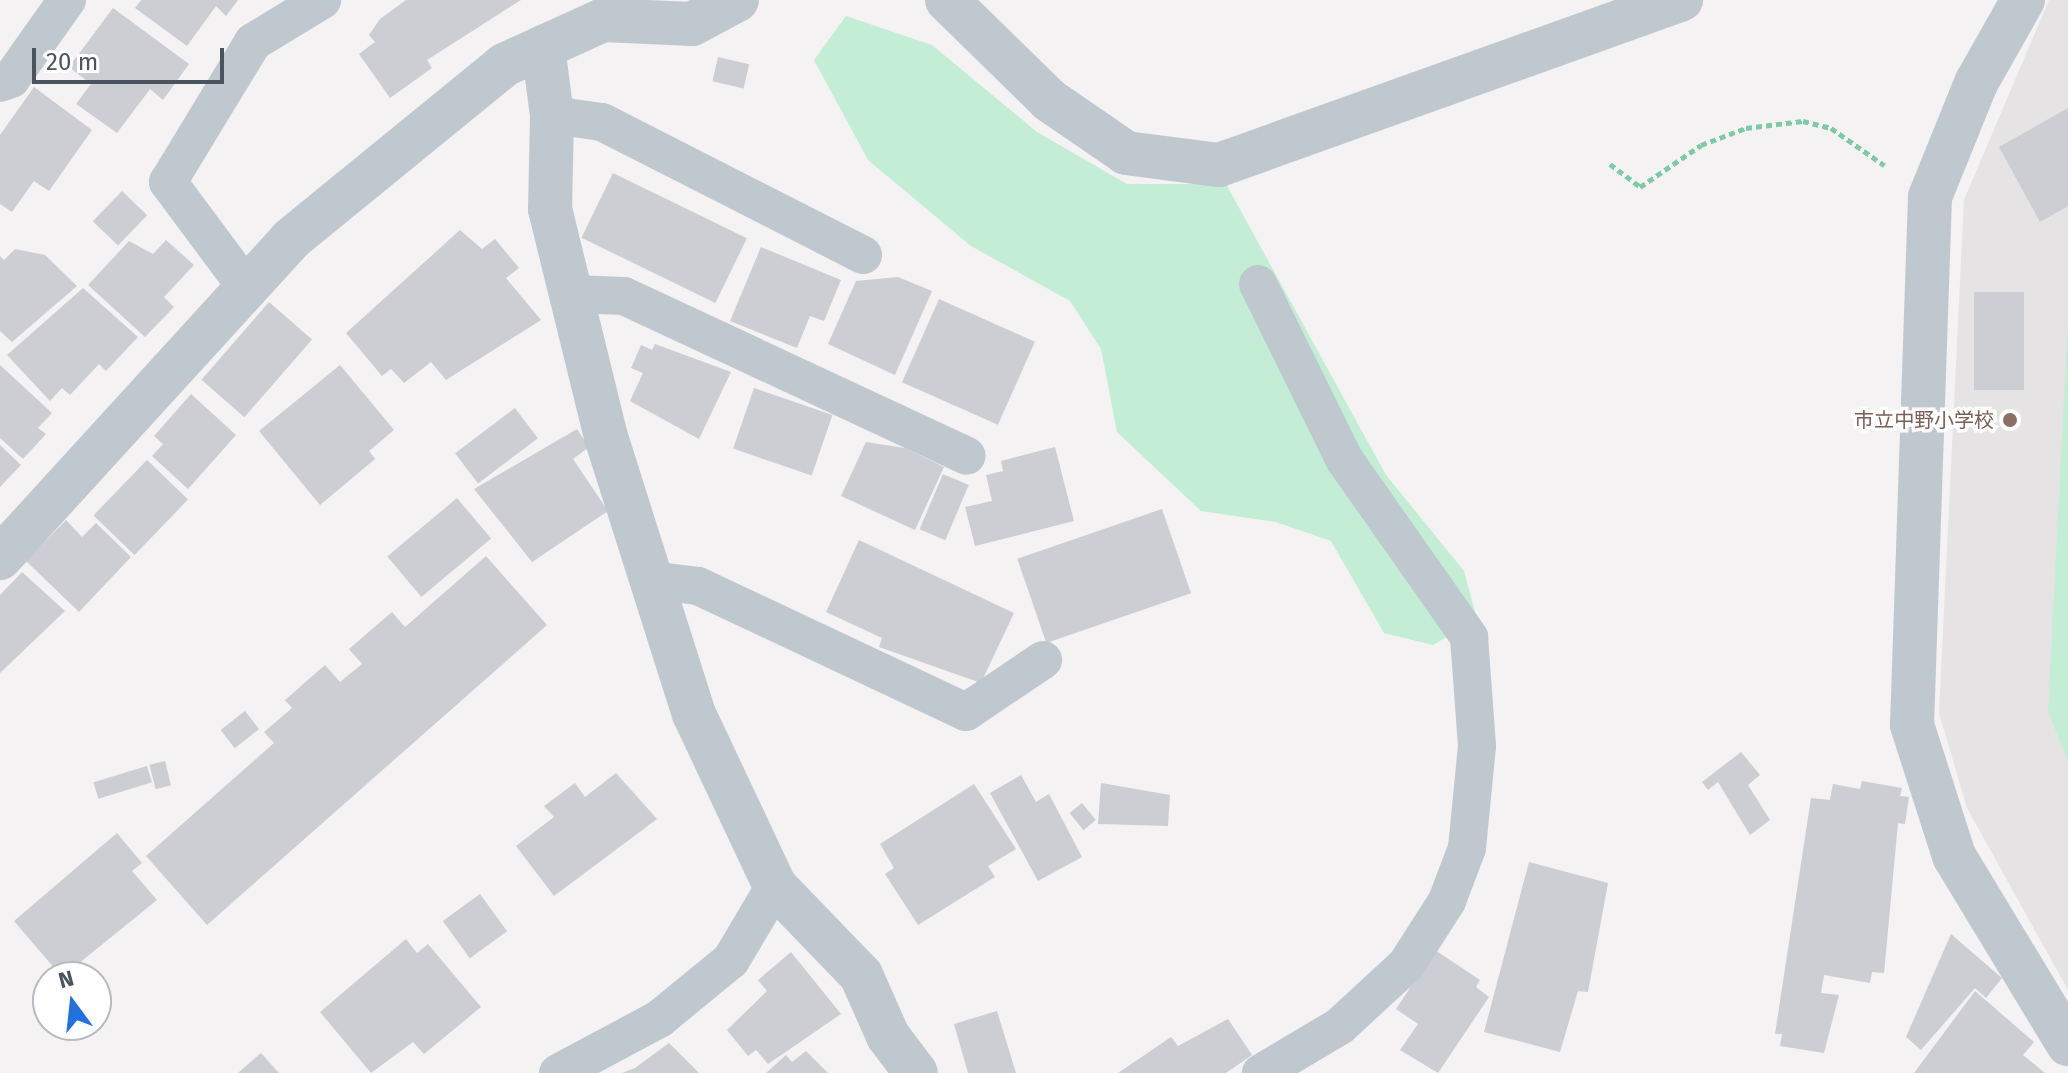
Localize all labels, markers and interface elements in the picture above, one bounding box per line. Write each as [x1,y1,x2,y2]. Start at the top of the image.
scale bar [36,32,228,82]
text: 20 m [46,48,98,76]
place label: 市立中野小学校 [1854,408,1994,432]
marker: 市立中野小学校 [2001,411,2019,429]
north arrow [32,961,112,1041]
text: N [56,964,77,994]

